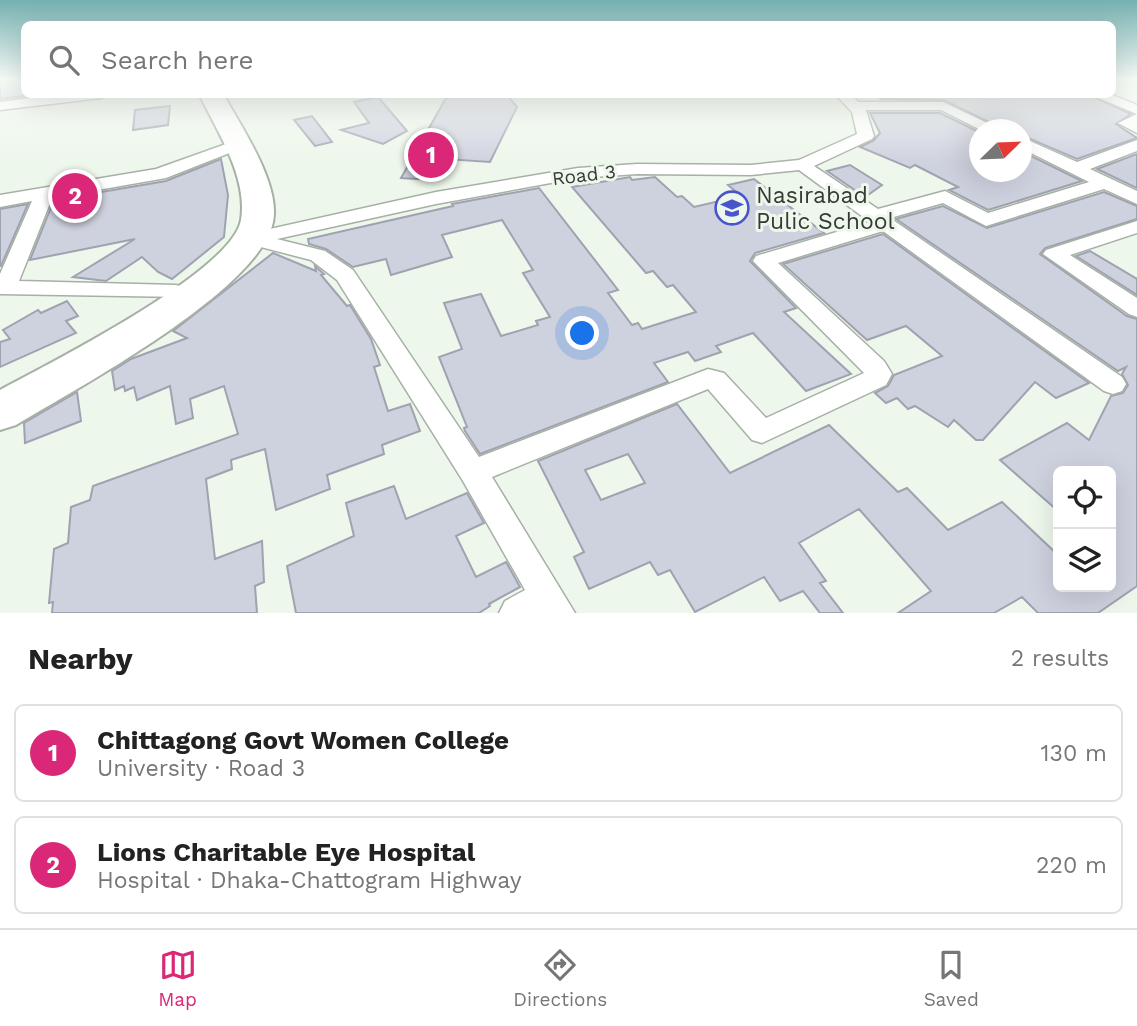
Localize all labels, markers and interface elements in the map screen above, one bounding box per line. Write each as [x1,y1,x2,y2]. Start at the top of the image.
search box [21,21,1116,98]
icon: search [45,41,83,79]
text: Search here [101,45,253,75]
north arrow [969,119,1032,182]
pin: 1 [408,129,454,181]
street label: Road 3 [551,160,617,190]
pin: 2 [52,170,98,222]
place label: Nasirabad Pulic School [756,182,895,235]
school or university icon: Nasirabad Pulic School [713,189,751,227]
your location [565,316,599,350]
map controls [1053,466,1116,592]
button: locate [1053,466,1116,529]
button: layers [1053,529,1116,592]
text: Nearby [28,641,133,676]
text: 2 results [1011,645,1109,672]
text: Chittagong Govt Women College [97,725,509,755]
text: 1 [48,740,58,767]
text: 130 m [1041,740,1107,767]
text: University · Road 3 [97,755,305,782]
text: Lions Charitable Eye Hospital [97,837,475,867]
text: 2 [46,852,60,879]
text: 220 m [1036,852,1107,879]
text: Hospital · Dhaka-Chattogram Highway [97,867,522,894]
tab: Map [158,946,197,1011]
tab: Directions [513,946,607,1011]
tab: Saved [924,946,979,1011]

